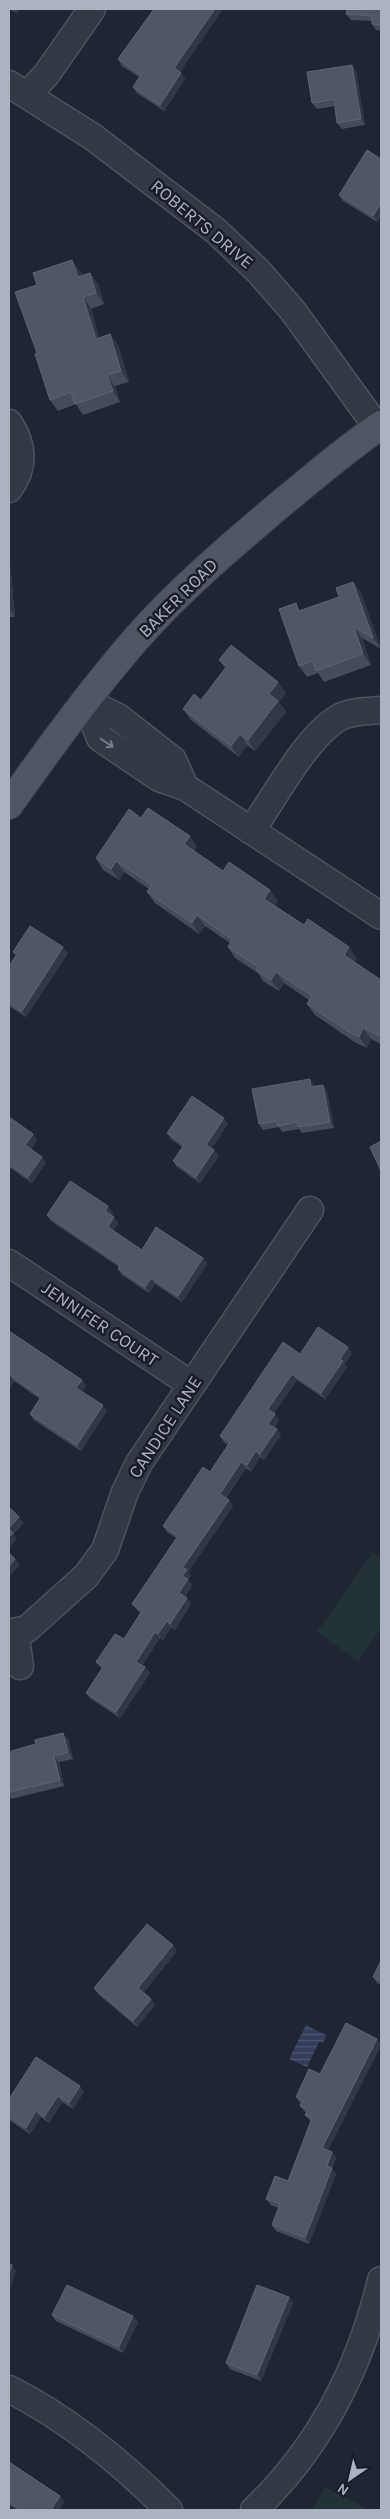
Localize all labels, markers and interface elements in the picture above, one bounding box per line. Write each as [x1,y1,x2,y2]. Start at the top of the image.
street label: ROBERTS DRIVE [146,175,258,273]
street label: BAKER ROAD [134,554,222,642]
one-way arrow [100,738,114,748]
street label: JENNIFER COURT [37,1277,163,1371]
street label: CANDICE LANE [124,1372,206,1482]
north arrow [325,2454,375,2504]
text: N [334,2480,352,2499]

